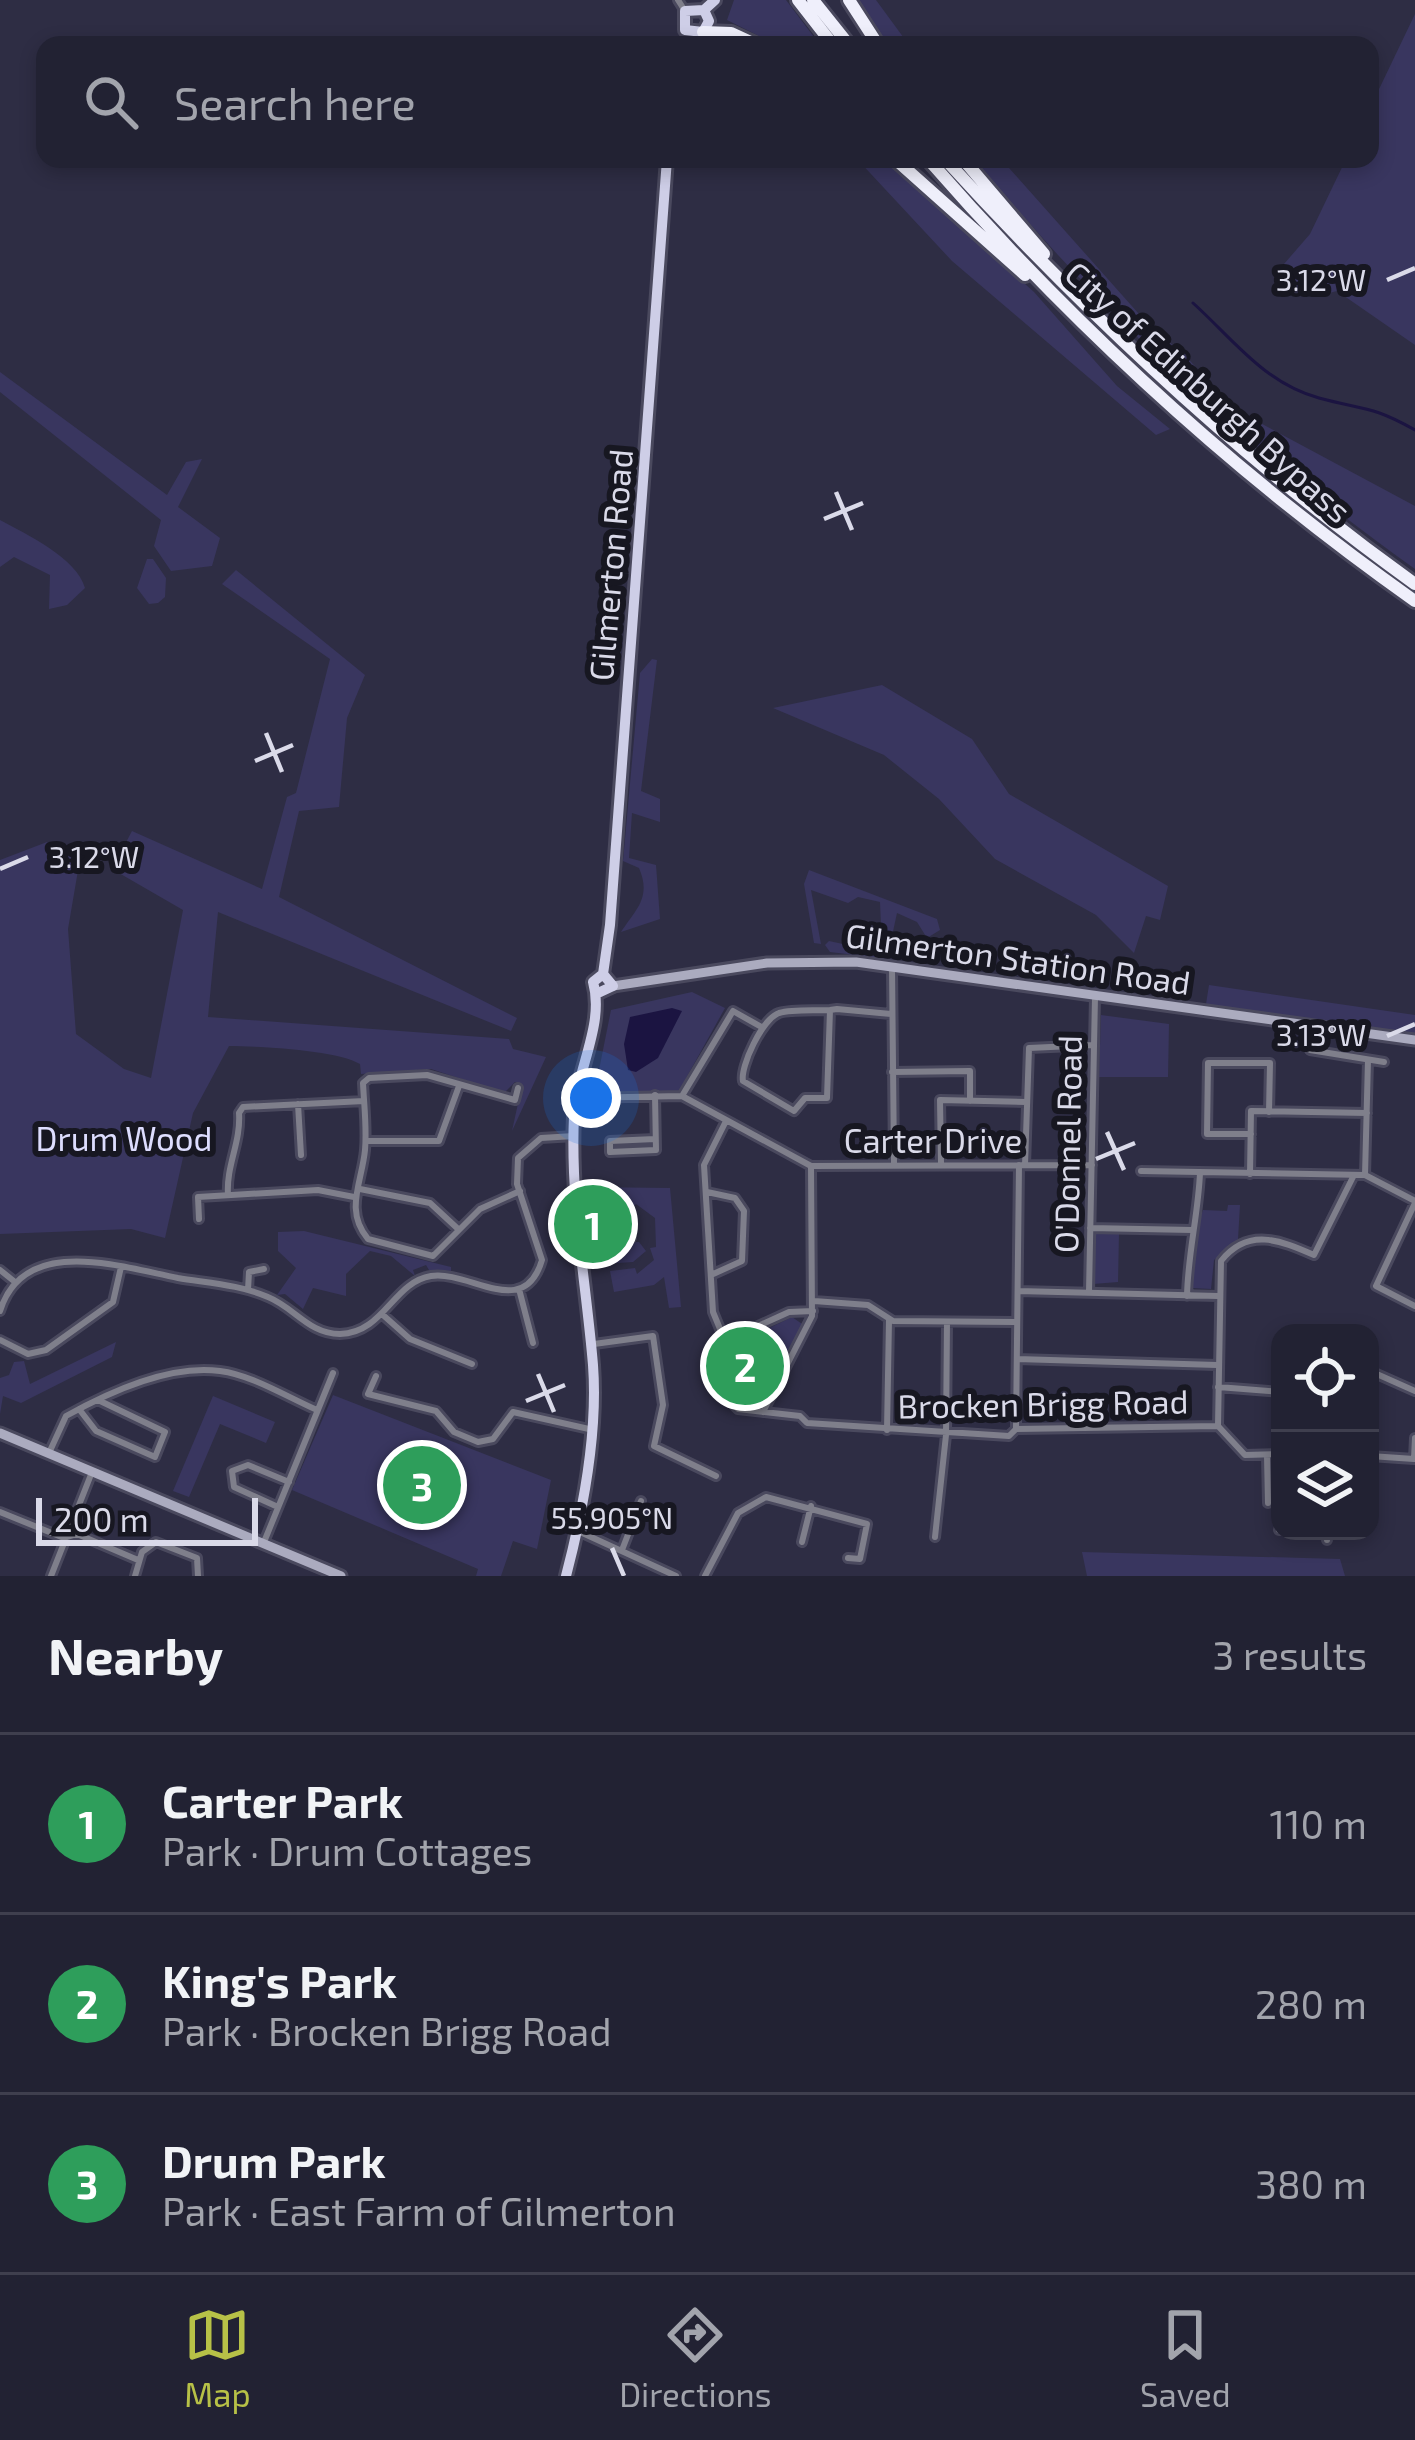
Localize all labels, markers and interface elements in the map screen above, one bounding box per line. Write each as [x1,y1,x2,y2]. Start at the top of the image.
search box [36,36,1379,168]
icon: search [78,69,144,135]
text: Search here [174,75,416,129]
street label: City of Edinburgh Bypass [1058,252,1360,530]
text: 3.12°W [1276,261,1366,297]
street label: Gilmerton Road [580,447,640,682]
text: 3.12°W [49,838,139,874]
street label: Gilmerton Station Road [843,914,1193,1002]
text: 3.13°W [1276,1016,1366,1052]
street label: O'Donnel Road [1045,1035,1089,1253]
your location [561,1068,621,1128]
park label: Drum Wood [36,1118,212,1158]
street label: Carter Drive [844,1120,1022,1160]
pin: 1 [554,1179,632,1269]
pin: 2 [706,1321,784,1411]
map controls [1271,1324,1379,1540]
button: locate [1271,1324,1379,1432]
street label: Brocken Brigg Road [897,1380,1189,1426]
button: layers [1271,1432,1379,1540]
pin: 3 [383,1440,461,1530]
scale bar [36,1492,258,1545]
text: 200 m [54,1499,149,1539]
text: 55.905°N [551,1499,673,1535]
text: Nearby [48,1624,223,1685]
text: 3 results [1213,1631,1367,1678]
text: Carter Park [162,1773,403,1827]
text: 1 [79,1800,95,1847]
text: 110 m [1270,1800,1367,1847]
text: Park · Drum Cottages [162,1827,532,1874]
text: King's Park [162,1953,397,2007]
text: 2 [76,1980,98,2027]
text: 280 m [1255,1980,1367,2027]
text: Park · Brocken Brigg Road [162,2007,612,2054]
text: Drum Park [162,2133,386,2187]
text: 3 [76,2160,98,2207]
text: 380 m [1255,2160,1367,2207]
text: Park · East Farm of Gilmerton [162,2187,676,2234]
tab: Map [184,2302,251,2414]
tab: Directions [619,2302,771,2414]
tab: Saved [1140,2302,1231,2414]

